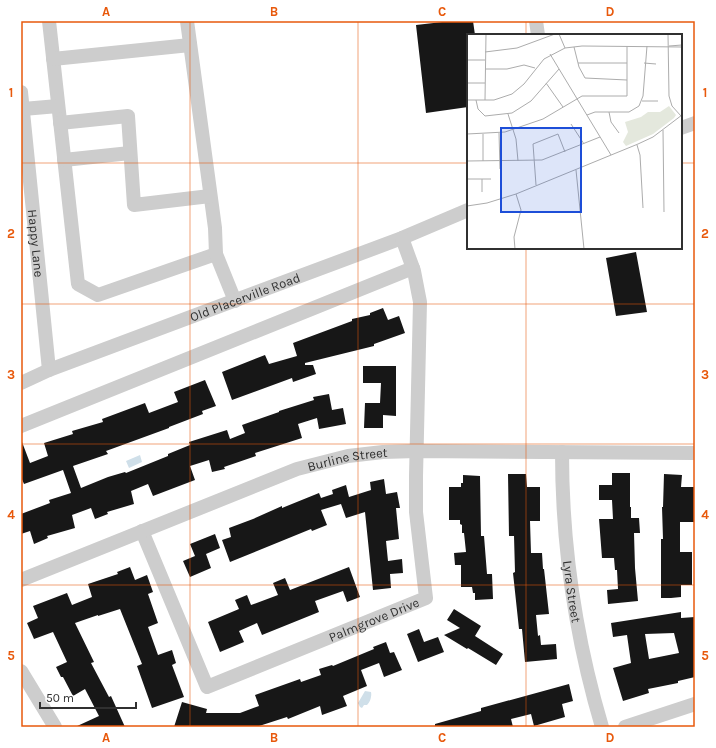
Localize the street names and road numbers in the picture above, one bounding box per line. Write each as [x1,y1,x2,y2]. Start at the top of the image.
street label: Happy Lane [25,209,47,278]
street label: Old Placerville Road [188,270,302,325]
street label: Burline Street [306,445,388,474]
street label: Lyra Street [560,560,584,624]
street label: Palmgrove Drive [327,595,422,645]

